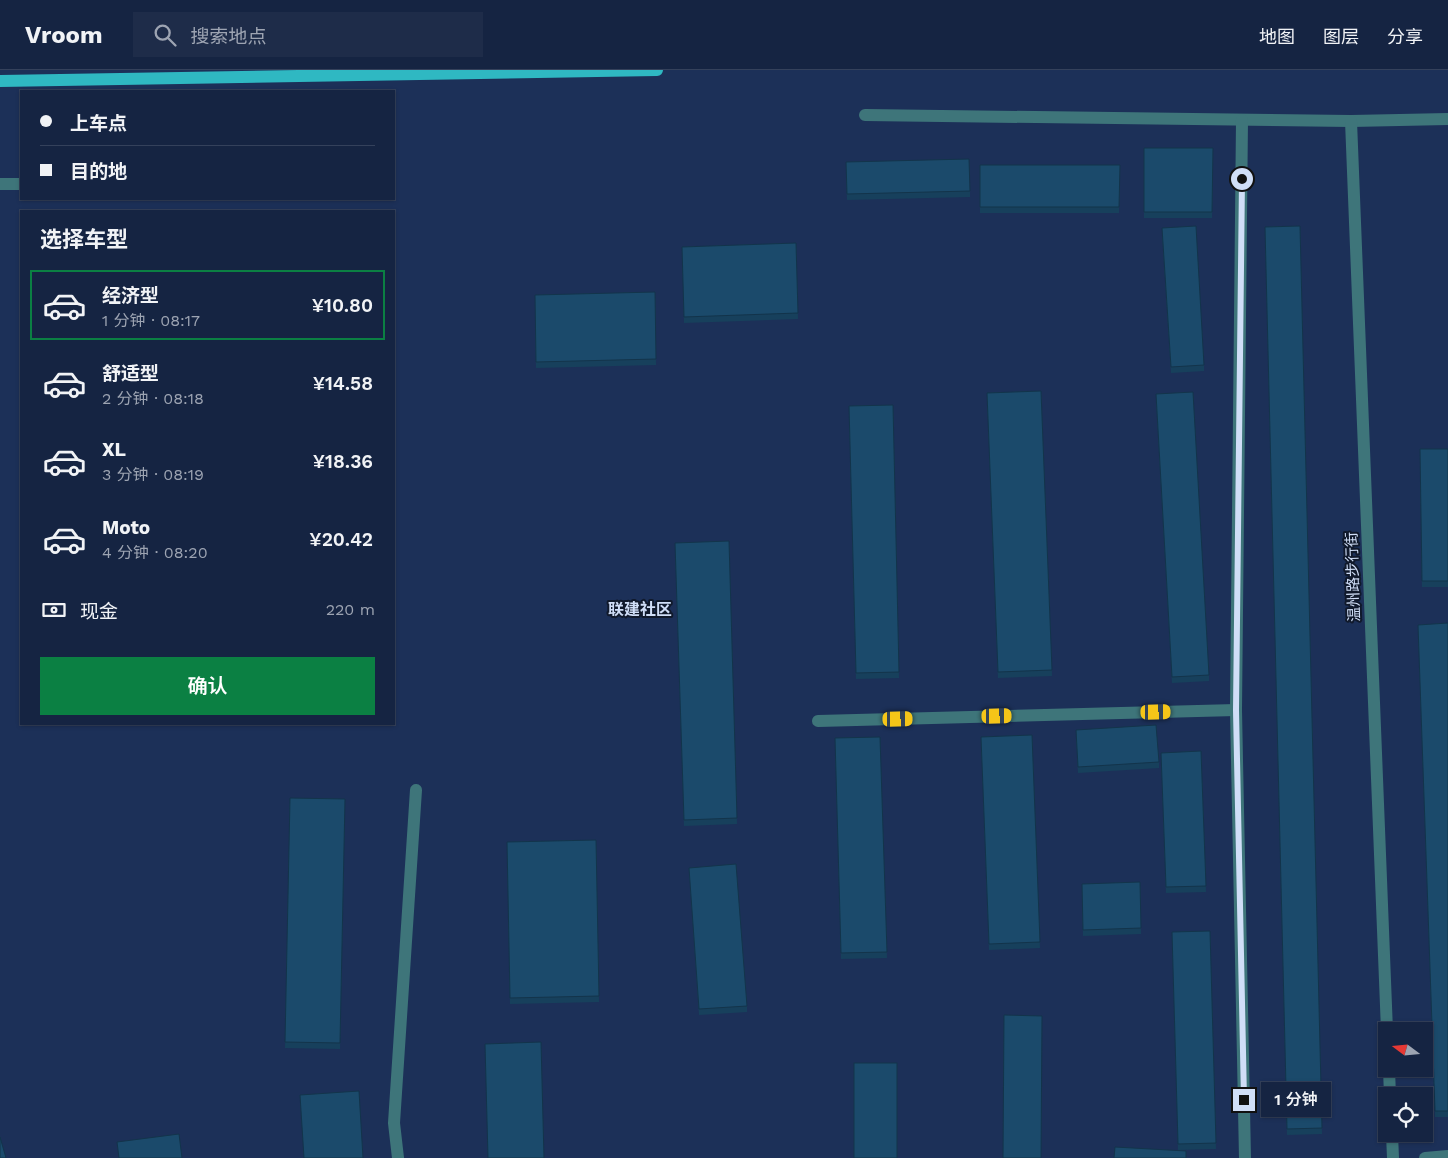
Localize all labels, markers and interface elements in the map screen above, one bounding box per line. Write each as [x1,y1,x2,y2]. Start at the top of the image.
search box [133,12,483,57]
text: Vroom [25,21,103,49]
icon: search [151,21,179,49]
text: 搜索地点 [191,25,267,48]
text: 地图 [1259,26,1295,47]
text: 图层 [1323,26,1359,47]
text: 分享 [1387,26,1423,47]
text: 上车点 [70,112,127,135]
text: 目的地 [70,160,127,183]
route start [1231,168,1253,190]
text: 选择车型 [40,227,128,252]
icon: car [42,283,87,328]
text: 经济型 [102,284,159,307]
text: ¥10.80 [312,294,373,317]
text: 1 分钟 · 08:17 [102,311,200,330]
icon: car [42,361,87,406]
text: 舒适型 [102,362,159,385]
text: ¥14.58 [313,372,373,395]
text: 2 分钟 · 08:18 [102,389,204,408]
text: XL [102,438,126,461]
icon: car [42,439,87,484]
text: ¥18.36 [313,450,373,473]
text: 3 分钟 · 08:19 [102,465,204,484]
text: Moto [102,516,150,539]
icon: car [42,517,87,562]
text: ¥20.42 [309,528,373,551]
street label: 温州路步行街 [1342,532,1364,622]
text: 4 分钟 · 08:20 [102,543,208,562]
icon: cash [40,596,68,624]
text: 现金 [80,600,118,623]
text: 220 m [326,600,375,619]
district label: 联建社区 [608,600,672,619]
button: 确认 [40,657,375,715]
car [1140,704,1171,720]
car [981,708,1012,724]
car [882,711,913,727]
north arrow [1378,1022,1432,1078]
map controls [1378,1022,1433,1142]
callout: 1 分钟 [1262,1082,1332,1118]
button: locate [1378,1087,1433,1142]
route end [1233,1089,1255,1111]
text: 1 分钟 [1274,1090,1318,1109]

